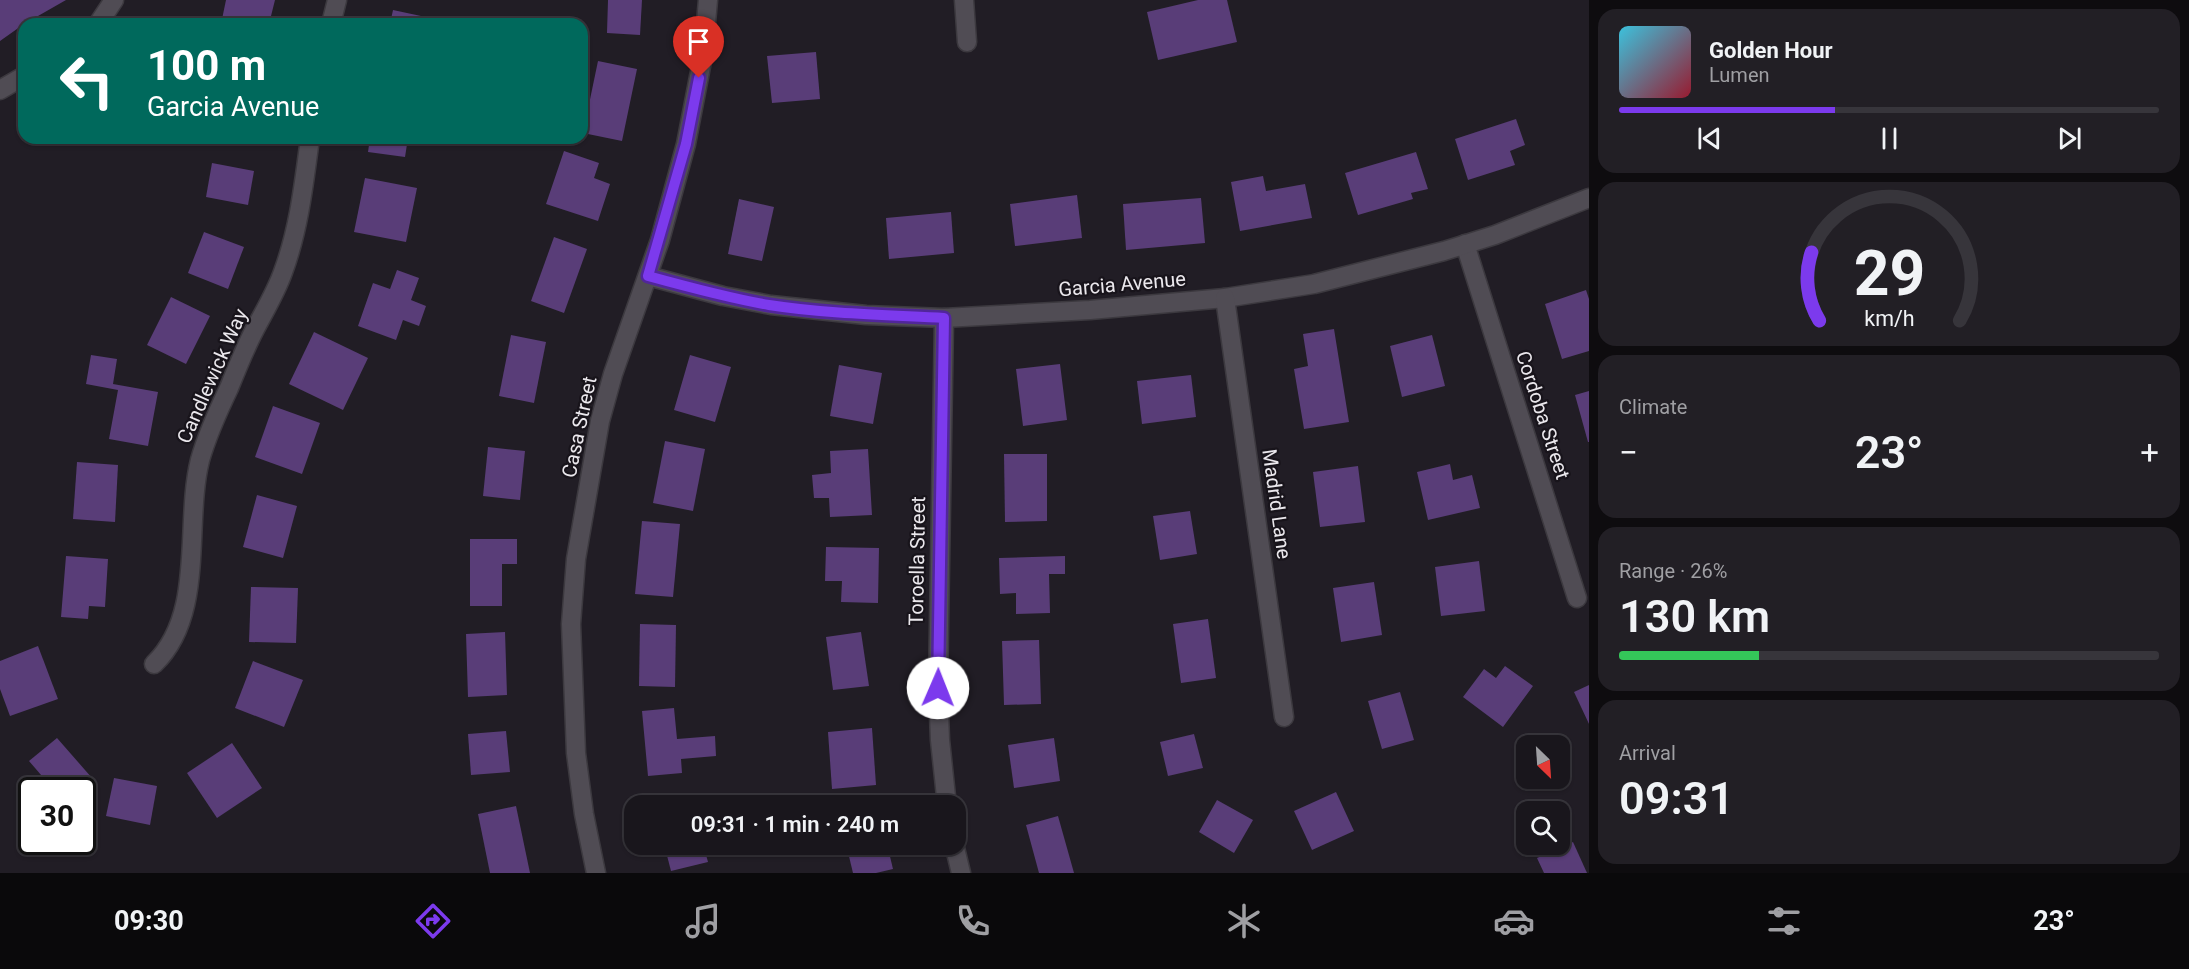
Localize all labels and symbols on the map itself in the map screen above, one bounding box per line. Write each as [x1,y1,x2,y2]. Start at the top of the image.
pin [673,16,724,78]
street label: Garcia Avenue [1057,266,1187,302]
street label: Candlewick Way [172,305,253,447]
street label: Cordoba Street [1511,348,1575,482]
street label: Casa Street [557,374,601,480]
street label: Madrid Lane [1257,447,1297,561]
street label: Toroella Street [904,496,930,626]
position arrow [906,656,970,720]
north arrow [1516,735,1570,789]
speed limit sign: 30 [18,777,96,855]

